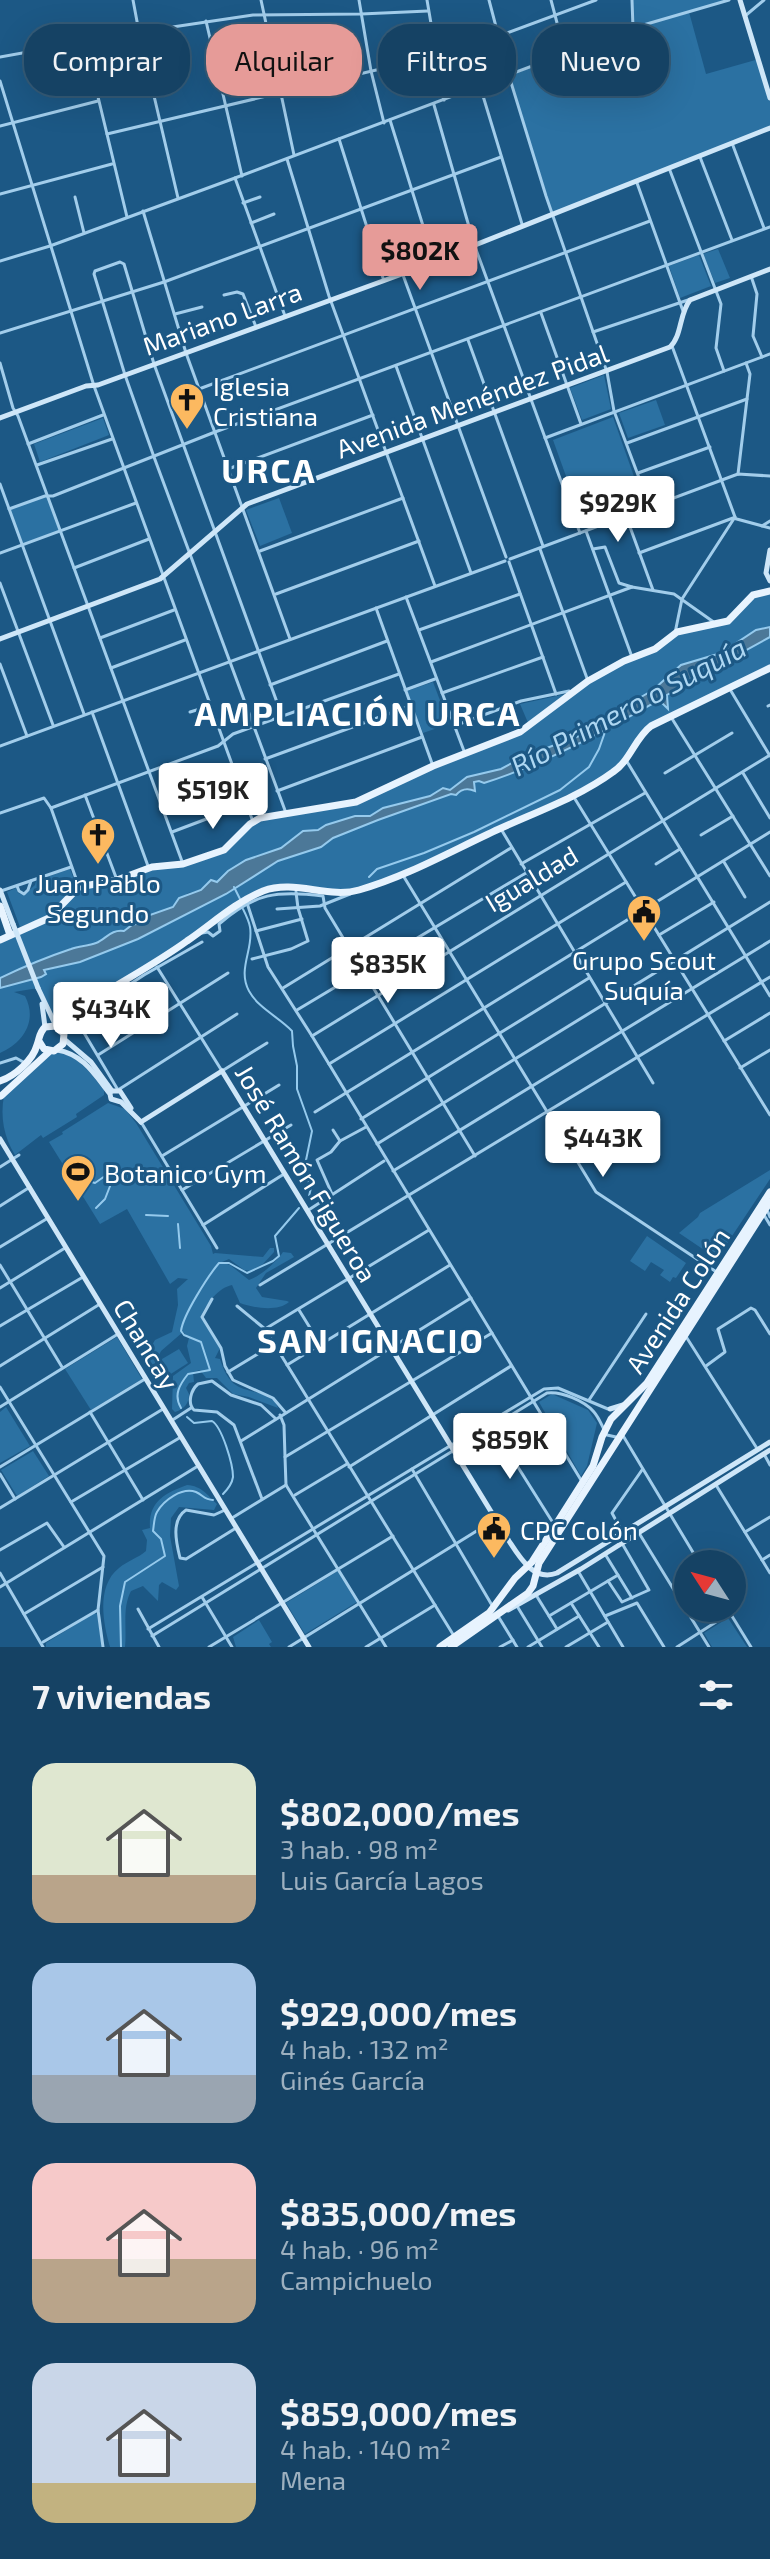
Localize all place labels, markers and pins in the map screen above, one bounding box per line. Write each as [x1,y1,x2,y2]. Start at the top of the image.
pin: $802K [364,224,476,292]
place label: Iglesia Cristiana [213,370,318,431]
church icon: Iglesia Cristiana [168,381,206,431]
pin: $929K [562,476,674,544]
pin: $519K [157,763,269,831]
church icon: Juan Pablo Segundo [79,816,117,866]
place label: Juan Pablo Segundo [35,867,161,928]
public building icon: Grupo Scout Suquía [625,893,663,943]
pin: $835K [332,937,444,1005]
place label: Grupo Scout Suquía [572,944,716,1005]
pin: $434K [55,982,167,1050]
pin: $443K [547,1111,659,1179]
sports icon: Botanico Gym [59,1153,97,1203]
place label: Botanico Gym [104,1157,267,1188]
pin: $859K [454,1413,566,1481]
public building icon: CPC Colón [475,1510,513,1560]
place label: CPC Colón [520,1514,638,1545]

